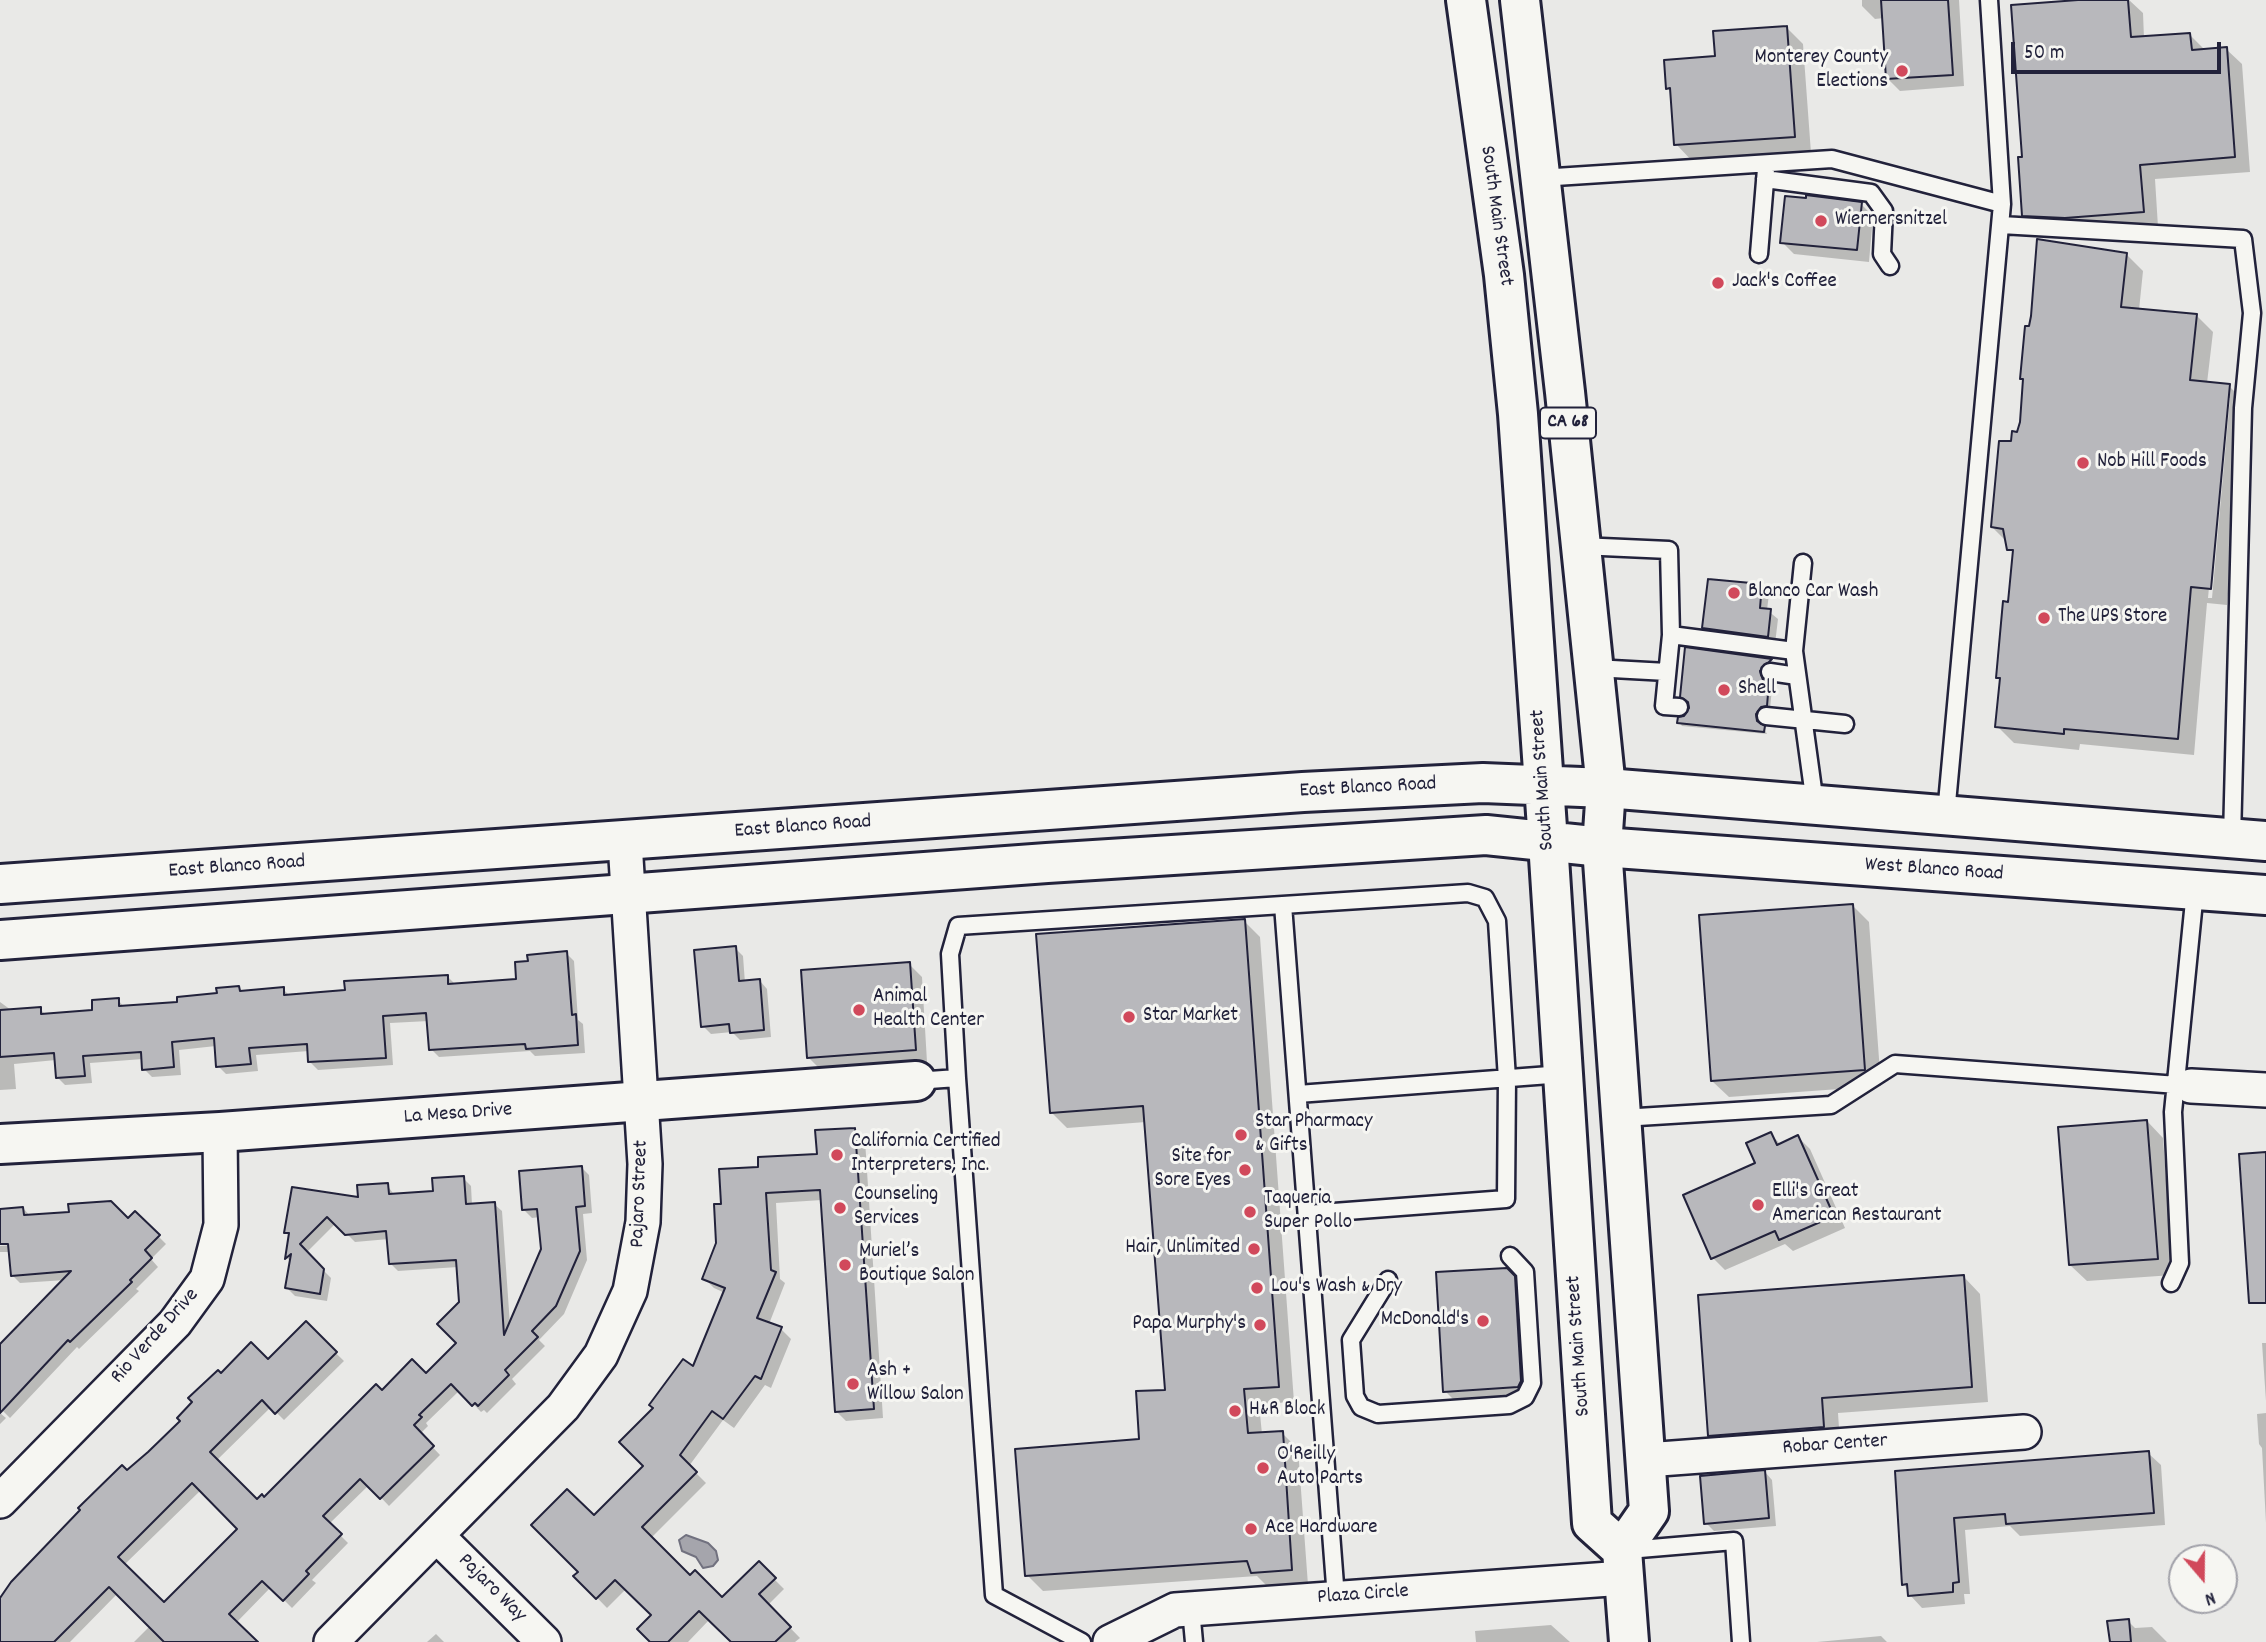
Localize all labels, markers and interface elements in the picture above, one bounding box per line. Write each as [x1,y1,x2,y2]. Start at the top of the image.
scale bar [2014,28,2224,72]
text: 50 m [2024,39,2064,69]
place label: Monterey County Elections [1755,46,1888,96]
marker: Monterey County Elections [1894,63,1910,79]
street label: South Main Street [1473,144,1517,288]
place label: Wiernersnitzel [1835,208,1947,234]
marker: Wiernersnitzel [1813,213,1829,229]
place label: Jack's Coffee [1732,270,1837,296]
marker: Jack's Coffee [1710,275,1726,291]
road number: CA 68 [1540,408,1596,438]
place label: Nob Hill Foods [2097,450,2207,476]
marker: Nob Hill Foods [2075,455,2091,471]
place label: Blanco Car Wash [1748,580,1878,606]
marker: Blanco Car Wash [1726,585,1742,601]
place label: The UPS Store [2058,605,2167,631]
marker: The UPS Store [2036,610,2052,626]
place label: Shell [1738,677,1776,703]
marker: Shell [1716,682,1732,698]
street label: South Main Street [1526,709,1562,851]
street label: East Blanco Road [1299,773,1437,805]
street label: East Blanco Road [734,811,872,845]
street label: East Blanco Road [168,851,306,885]
street label: West Blanco Road [1864,854,2004,888]
place label: Animal Health Center [873,985,984,1035]
marker: Animal Health Center [851,1002,867,1018]
place label: Star Market [1143,1004,1238,1030]
marker: Star Market [1121,1009,1137,1025]
street label: La Mesa Drive [403,1099,513,1131]
place label: Star Pharmacy & Gifts [1255,1110,1372,1160]
marker: Star Pharmacy & Gifts [1233,1127,1249,1143]
place label: California Certified Interpreters, Inc. [851,1130,1001,1180]
street label: Pajaro Street [627,1140,655,1248]
place label: Site for Sore Eyes [1154,1145,1231,1195]
marker: California Certified Interpreters, Inc. [829,1147,845,1163]
marker: Site for Sore Eyes [1237,1162,1253,1178]
place label: Elli's Great American Restaurant [1772,1180,1942,1230]
place label: Counseling Services [854,1183,938,1233]
place label: Taqueria Super Pollo [1264,1187,1352,1237]
marker: Elli's Great American Restaurant [1750,1197,1766,1213]
marker: Counseling Services [832,1200,848,1216]
marker: Taqueria Super Pollo [1242,1204,1258,1220]
place label: Hair, Unlimited [1125,1236,1240,1262]
place label: Muriel’s Boutique Salon [859,1240,975,1290]
marker: Hair, Unlimited [1246,1241,1262,1257]
marker: Muriel’s Boutique Salon [837,1257,853,1273]
place label: Lou's Wash & Dry [1271,1275,1402,1301]
street label: South Main Street [1562,1275,1598,1417]
marker: Lou's Wash & Dry [1249,1280,1265,1296]
street label: Rio Verde Drive [107,1284,205,1390]
place label: McDonald's [1381,1308,1469,1334]
place label: Papa Murphy's [1132,1312,1246,1338]
marker: McDonald's [1475,1313,1491,1329]
marker: Papa Murphy's [1252,1317,1268,1333]
place label: Ash + Willow Salon [867,1359,964,1409]
marker: Ash + Willow Salon [845,1376,861,1392]
place label: H&R Block [1249,1398,1325,1424]
marker: H&R Block [1227,1403,1243,1419]
street label: Robar Center [1782,1430,1888,1462]
place label: O'Reilly Auto Parts [1277,1443,1363,1493]
marker: O'Reilly Auto Parts [1255,1460,1271,1476]
place label: Ace Hardware [1265,1516,1378,1542]
marker: Ace Hardware [1243,1521,1259,1537]
north arrow [2168,1544,2238,1614]
street label: Pajaro Way [451,1549,531,1629]
street label: Plaza Circle [1316,1580,1410,1612]
text: N [2201,1583,2219,1612]

